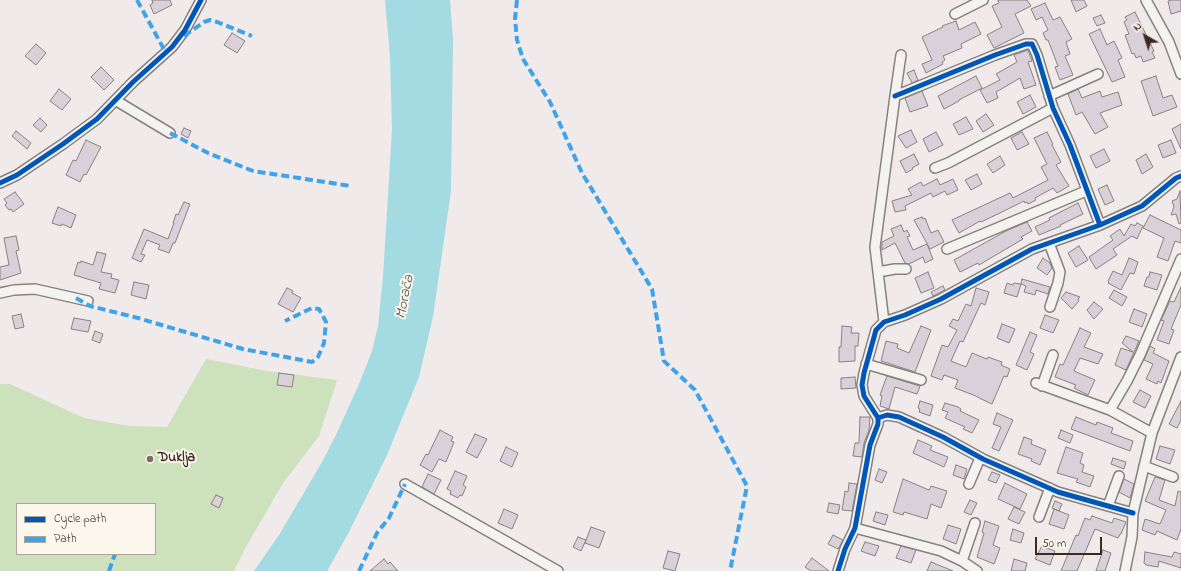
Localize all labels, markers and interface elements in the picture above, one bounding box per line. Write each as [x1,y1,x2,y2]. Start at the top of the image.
north arrow [1125,16,1165,56]
text: N [1130,18,1145,35]
water label: Morača [393,273,419,321]
place label: Duklja [158,451,195,467]
marker: Duklja [145,454,155,464]
legend [16,503,156,555]
text: Cycle path [54,510,106,528]
scale bar [1037,529,1104,555]
text: Path [54,530,76,548]
text: 50 m [1042,535,1066,553]

